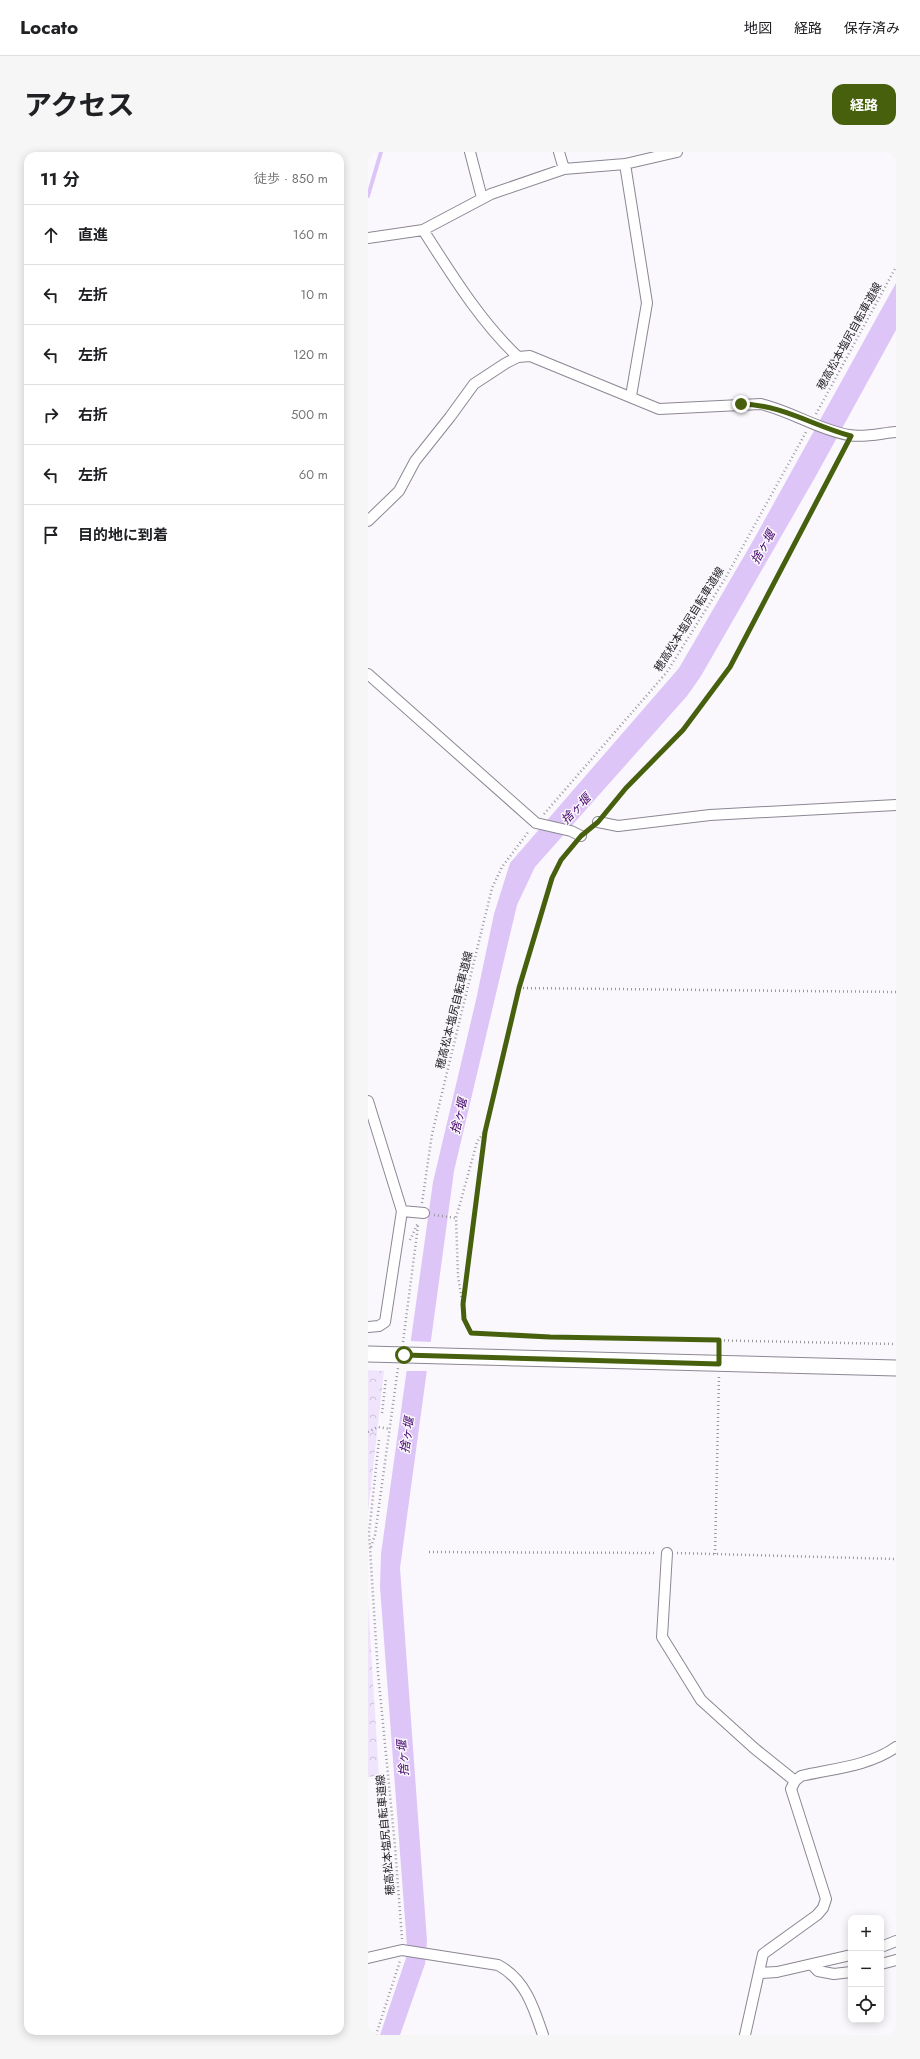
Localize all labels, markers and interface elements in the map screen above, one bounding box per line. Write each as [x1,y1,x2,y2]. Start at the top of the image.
text: Locato [20,14,78,41]
text: 地図 [744,18,772,38]
text: 経路 [794,18,822,38]
text: 保存済み [844,18,900,38]
button: 経路 [832,84,896,125]
text: アクセス [24,85,135,126]
text: 11 分 [40,167,79,191]
text: 徒歩 · 850 m [254,169,328,188]
icon: ahead [40,224,62,246]
text: 直進 [78,224,108,246]
text: 160 m [293,225,328,244]
street label: 穂高松本塩尻自転車道線 [813,279,885,393]
icon: left [40,284,62,306]
text: 左折 [78,284,108,306]
text: 10 m [300,285,328,304]
icon: left [40,344,62,366]
text: 左折 [78,344,108,366]
text: 120 m [293,345,328,364]
route end [732,395,750,413]
icon: right [40,404,62,426]
text: 右折 [78,404,108,426]
text: 500 m [291,405,328,424]
icon: left [40,464,62,486]
text: 左折 [78,464,108,486]
text: 60 m [299,465,328,484]
icon: arrive [40,524,62,546]
text: 目的地に到着 [78,524,168,546]
water label: 捨ヶ堰 [746,525,781,567]
street label: 穂高松本塩尻自転車道線 [650,563,728,675]
water label: 捨ヶ堰 [557,788,596,828]
street label: 穂高松本塩尻自転車道線 [432,949,476,1071]
water label: 捨ヶ堰 [446,1094,472,1136]
route start [395,1346,413,1364]
water label: 捨ヶ堰 [396,1414,419,1454]
water label: 捨ヶ堰 [393,1737,413,1777]
street label: 穂高松本塩尻自転車道線 [372,1774,398,1896]
map controls [848,1915,884,2023]
button: + [848,1915,884,1951]
button: − [848,1951,884,1987]
button: locate [848,1987,884,2023]

